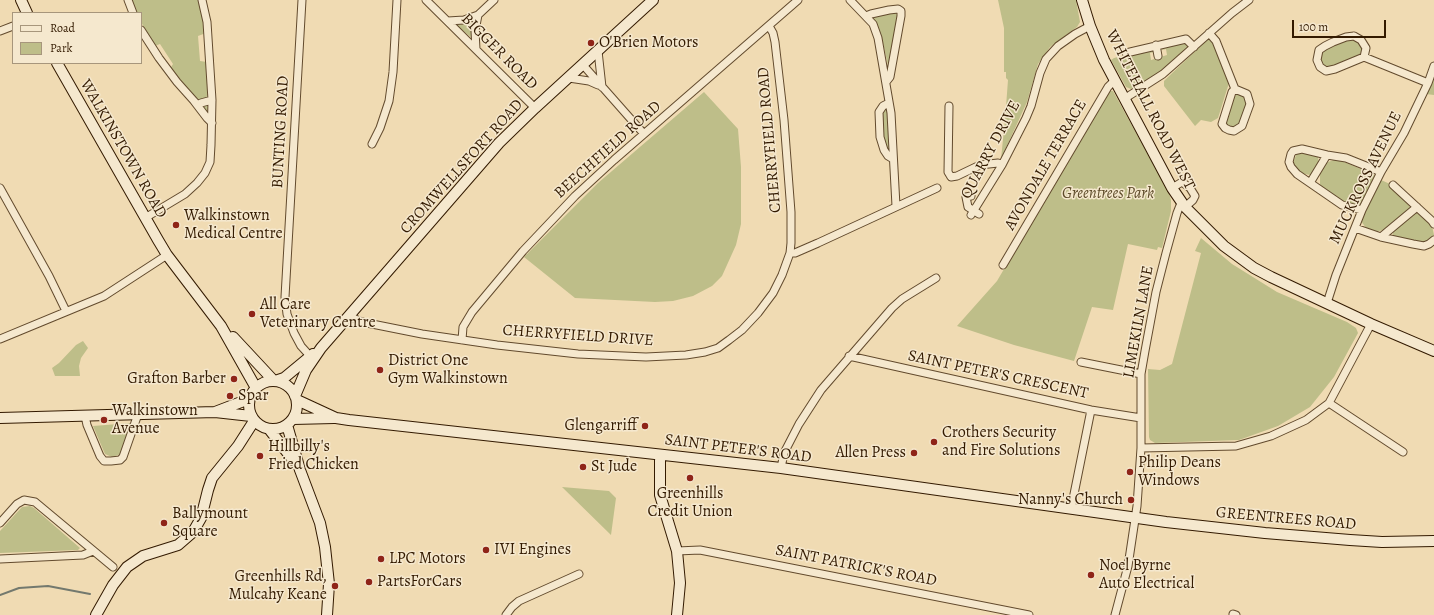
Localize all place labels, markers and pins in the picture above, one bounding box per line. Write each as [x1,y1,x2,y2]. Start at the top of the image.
place label: O'Brien Motors [599,33,699,53]
marker: O'Brien Motors [586,38,596,48]
place label: Walkinstown Medical Centre [184,206,283,244]
marker: Walkinstown Medical Centre [171,220,181,230]
place label: All Care Veterinary Centre [260,295,376,333]
marker: All Care Veterinary Centre [247,309,257,319]
place label: District One Gym Walkinstown [388,351,508,389]
marker: District One Gym Walkinstown [375,365,385,375]
place label: Grafton Barber [127,369,226,389]
marker: Grafton Barber [229,374,239,384]
place label: Spar [238,386,269,406]
marker: Spar [225,391,235,401]
place label: Walkinstown Avenue [112,401,198,439]
marker: Walkinstown Avenue [99,415,109,425]
place label: Glengarriff [565,416,637,436]
marker: Glengarriff [640,421,650,431]
place label: Crothers Security and Fire Solutions [942,423,1060,461]
place label: Hillbilly's Fried Chicken [268,437,359,475]
marker: Crothers Security and Fire Solutions [929,437,939,447]
place label: Allen Press [835,443,906,463]
marker: Allen Press [909,448,919,458]
marker: Hillbilly's Fried Chicken [255,451,265,461]
place label: Philip Deans Windows [1138,453,1221,491]
place label: St Jude [591,457,637,477]
marker: St Jude [578,462,588,472]
marker: Philip Deans Windows [1125,467,1135,477]
marker: Greenhills Credit Union [685,473,695,483]
place label: Greenhills Credit Union [648,484,732,522]
place label: Nanny's Church [1018,490,1123,510]
marker: Nanny's Church [1126,495,1136,505]
place label: Ballymount Square [172,504,248,542]
marker: Ballymount Square [159,518,169,528]
place label: IVI Engines [494,540,571,560]
marker: IVI Engines [481,545,491,555]
place label: LPC Motors [389,549,466,569]
marker: LPC Motors [376,554,386,564]
place label: Noel Byrne Auto Electrical [1099,556,1194,594]
place label: Greenhills Rd, Mulcahy Keane [228,567,327,605]
marker: Noel Byrne Auto Electrical [1086,570,1096,580]
place label: PartsForCars [377,572,462,592]
marker: PartsForCars [364,577,374,587]
marker: Greenhills Rd, Mulcahy Keane [330,581,340,591]

